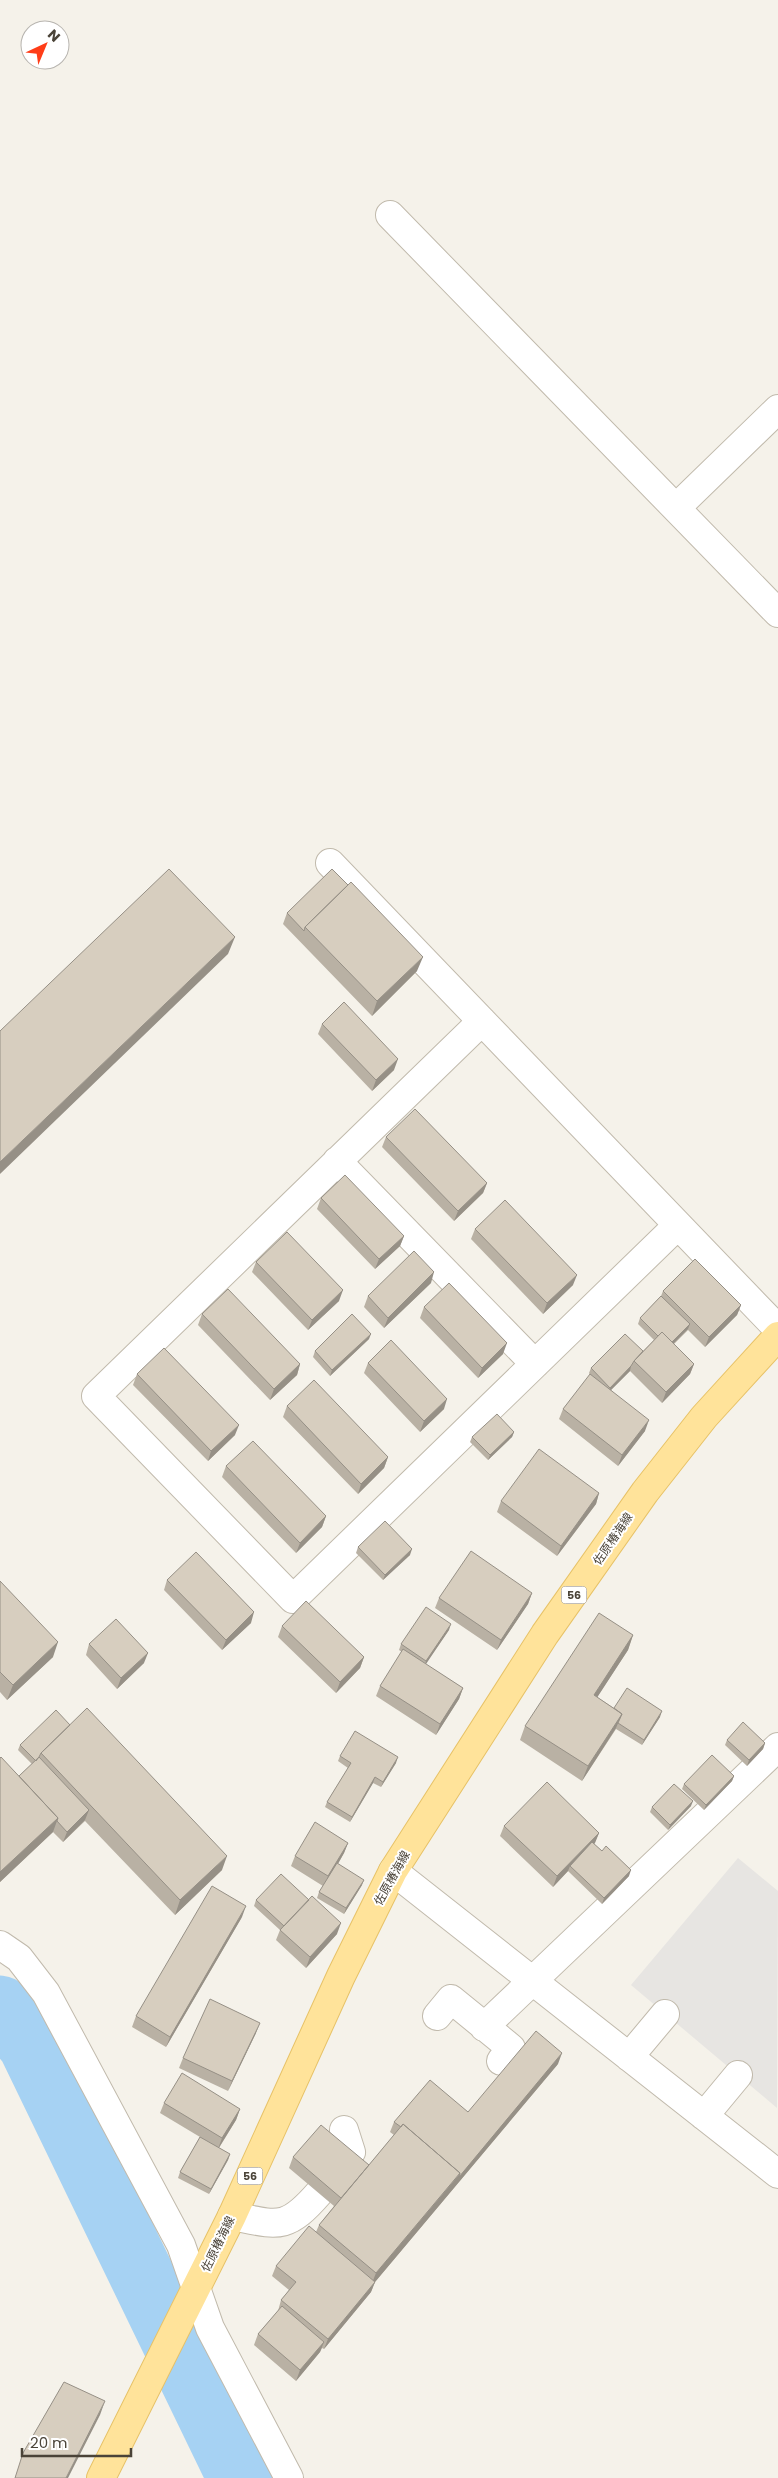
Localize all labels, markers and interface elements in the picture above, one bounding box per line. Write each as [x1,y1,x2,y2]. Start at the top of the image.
north arrow [20,20,70,70]
text: N [43,25,65,46]
street label: 佐原椿海線 [589,1509,636,1568]
road number: 56 [562,1586,586,1604]
street label: 佐原椿海線 [370,1847,414,1908]
road number: 56 [238,2168,262,2184]
street label: 佐原椿海線 [197,2213,238,2274]
scale bar [22,2426,131,2458]
text: 20 m [30,2432,68,2453]

